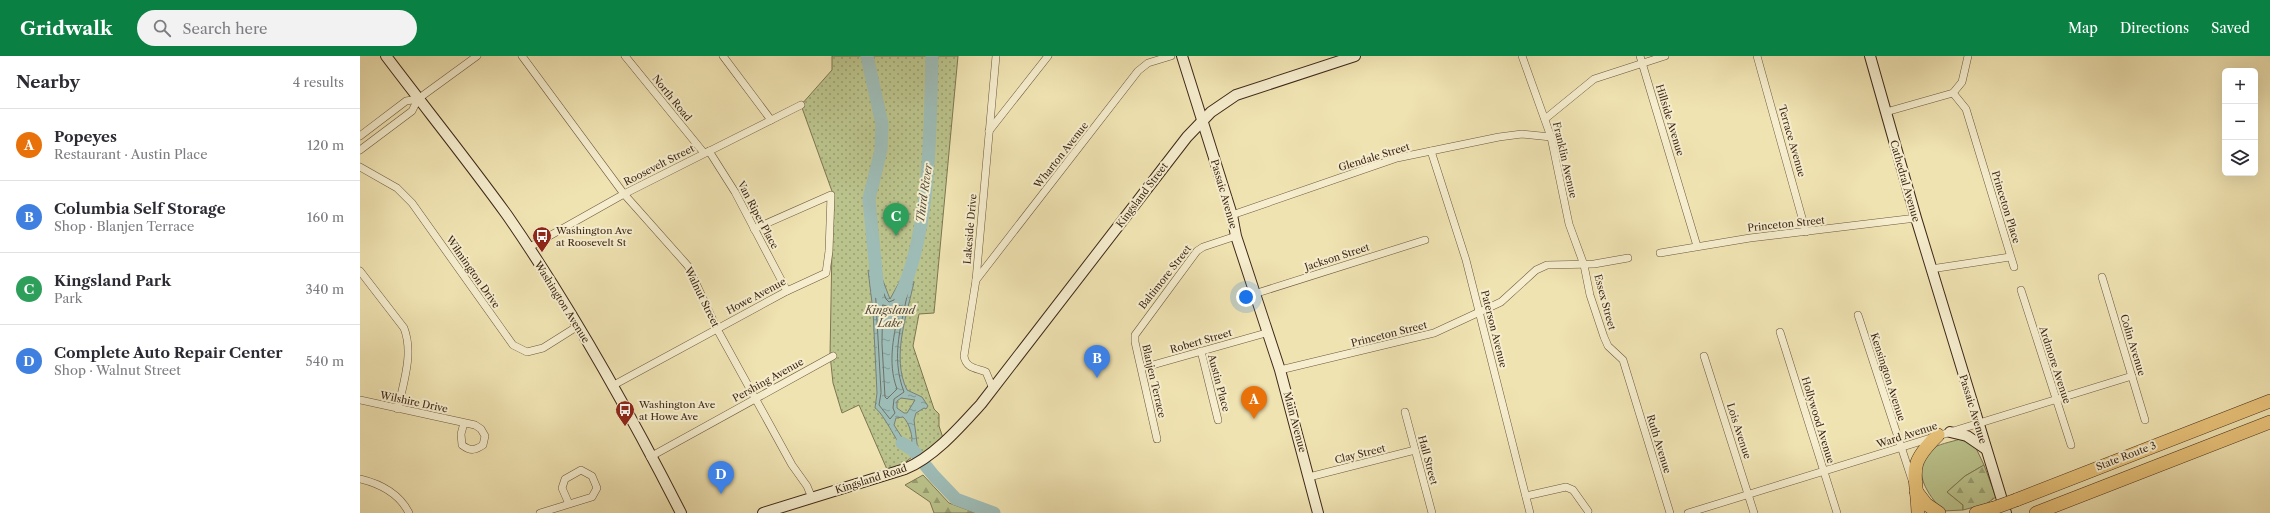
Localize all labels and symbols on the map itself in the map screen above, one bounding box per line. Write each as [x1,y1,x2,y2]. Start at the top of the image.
street label: North Road [649,72,695,124]
street label: Hillside Avenue [1653,82,1687,158]
street label: Terrace Avenue [1775,103,1809,179]
street label: Wharton Avenue [1030,119,1091,192]
street label: Franklin Avenue [1550,121,1580,200]
street label: Cathedral Avenue [1887,139,1923,224]
street label: Glendale Street [1337,140,1412,174]
street label: Roosevelt Street [622,141,697,188]
street label: Passaic Avenue [1208,158,1240,231]
street label: Kingsland Street [1113,159,1171,230]
water label: Third River [913,162,935,223]
street label: Princeton Place [1989,169,2023,245]
street label: Van Riper Place [734,178,782,252]
street label: Lakeside Drive [960,193,980,265]
pin: C [883,203,909,236]
street label: Princeton Street [1747,213,1826,235]
place label: Washington Ave at Roosevelt St [555,224,633,249]
bus stop icon: Washington Ave at Roosevelt St [531,225,553,253]
street label: Wilmington Drive [443,232,503,311]
street label: Jackson Street [1301,240,1372,274]
street label: Baltimore Street [1136,242,1194,312]
street label: Washington Avenue [531,258,593,346]
street label: Walnut Street [681,264,722,330]
street label: Essex Street [1591,273,1619,332]
street label: Howe Avenue [724,275,788,317]
your location [1236,287,1256,307]
street label: Paterson Avenue [1478,289,1510,370]
water label: Kingsland Lake [864,303,916,330]
street label: Colin Avenue [2117,313,2149,378]
street label: Princeton Street [1350,318,1429,350]
street label: Ardmore Avenue [2036,324,2074,406]
street label: Robert Street [1169,326,1234,356]
street label: Kensington Avenue [1868,331,1909,423]
street label: Blanjen Terrace [1139,343,1169,419]
pin: B [1084,345,1110,378]
street label: Austin Place [1205,352,1233,414]
street label: Pershing Avenue [730,355,806,405]
street label: Passaic Avenue [1956,373,1990,446]
street label: Hollywood Avenue [1799,375,1837,465]
pin: A [1241,386,1267,419]
street label: Wilshire Drive [378,388,449,416]
street label: Main Avenue [1281,390,1309,454]
place label: Washington Ave at Howe Ave [638,398,716,423]
bus stop icon: Washington Ave at Howe Ave [614,399,636,427]
street label: Lois Avenue [1724,401,1754,461]
street label: Ruth Avenue [1644,413,1674,475]
street label: Ward Avenue [1874,419,1939,451]
street label: Hall Street [1415,434,1441,487]
street label: State Route 3 [2094,439,2158,473]
street label: Clay Street [1333,441,1387,467]
pin: D [708,461,734,494]
street label: Kingsland Road [833,461,909,497]

